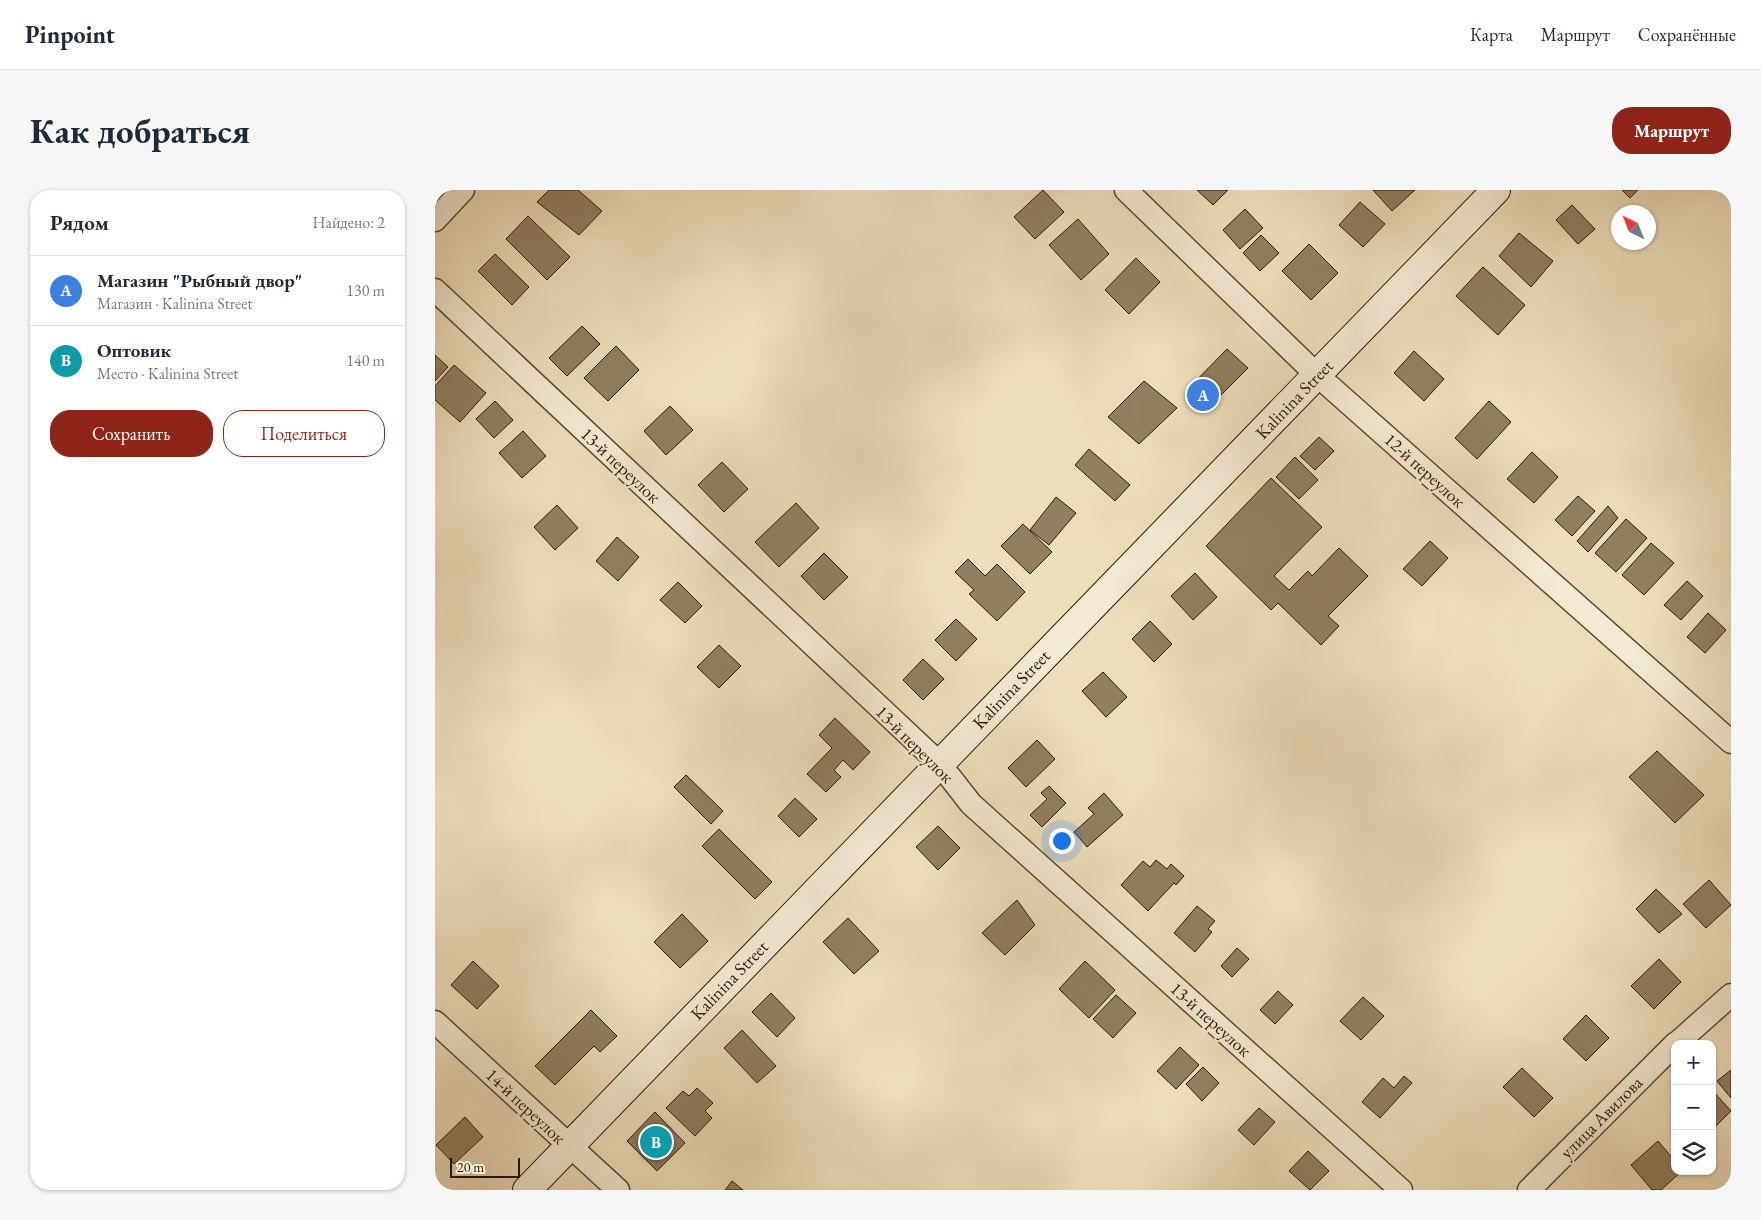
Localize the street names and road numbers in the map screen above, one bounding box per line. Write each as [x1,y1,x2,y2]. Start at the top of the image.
street label: Kalinina Street [1250,354,1338,444]
street label: 13-й переулок [576,422,666,508]
street label: 12-й переулок [1380,428,1471,513]
street label: Kalinina Street [967,644,1055,734]
street label: 13-й переулок [871,700,959,788]
street label: Kalinina Street [685,935,773,1025]
street label: 13-й переулок [1166,977,1257,1062]
street label: 14-й переулок [481,1063,571,1149]
street label: улица Авилова [1555,1070,1648,1163]

